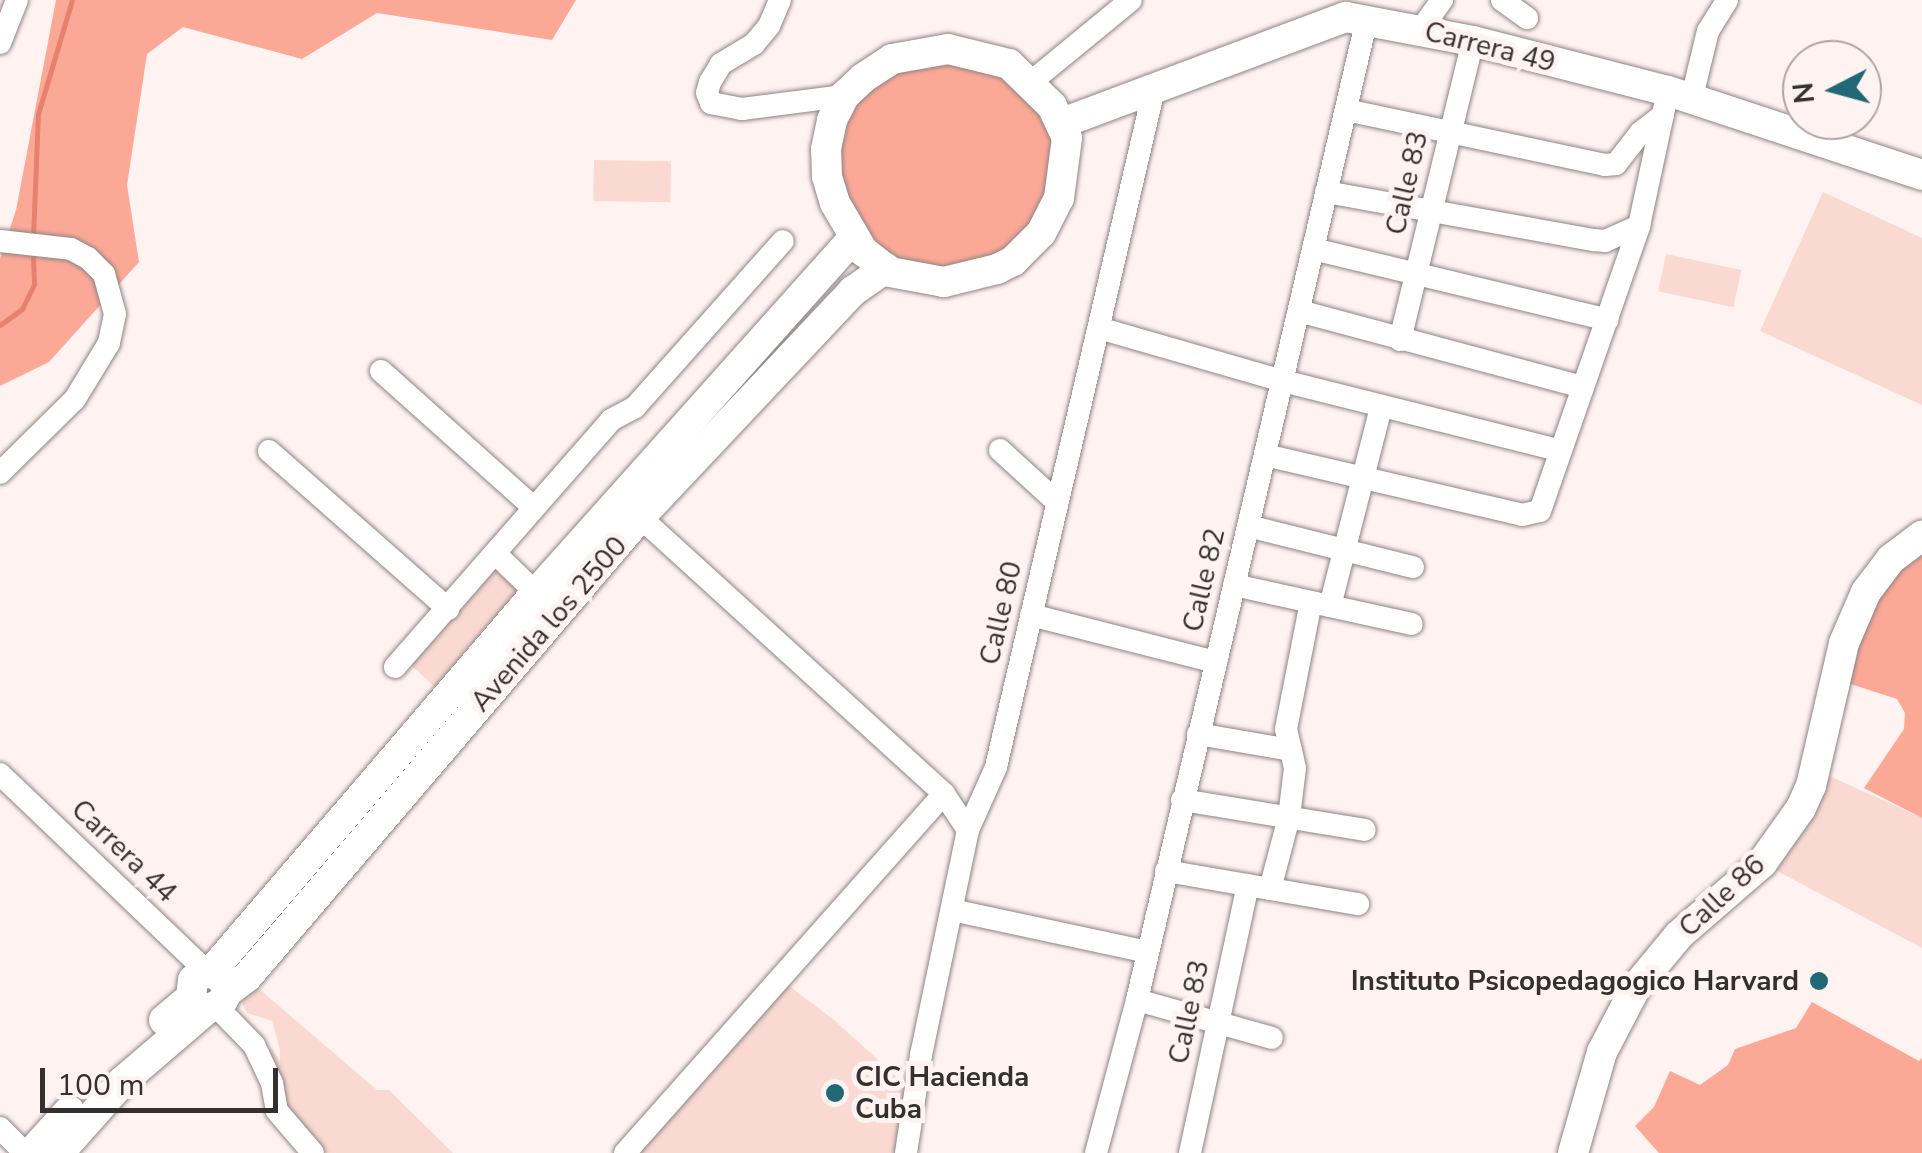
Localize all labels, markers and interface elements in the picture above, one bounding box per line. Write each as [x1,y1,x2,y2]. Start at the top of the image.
street label: Carrera 49 [1421,15,1559,79]
north arrow [1782,40,1882,140]
text: N [1784,81,1824,105]
street label: Calle 83 [1379,128,1435,238]
street label: Calle 82 [1176,525,1232,635]
street label: Avenida los 2500 [464,530,634,718]
street label: Calle 80 [973,558,1029,668]
street label: Carrera 44 [64,793,184,909]
street label: Calle 86 [1672,848,1772,944]
street label: Calle 83 [1162,957,1216,1067]
place label: Instituto Psicopedagogico Harvard [1351,964,1799,998]
marker: Instituto Psicopedagogico Harvard [1808,970,1830,992]
scale bar [45,1048,282,1110]
place label: CIC Hacienda Cuba [855,1060,1029,1126]
text: 100 m [57,1065,144,1106]
marker: CIC Hacienda Cuba [824,1082,846,1104]

